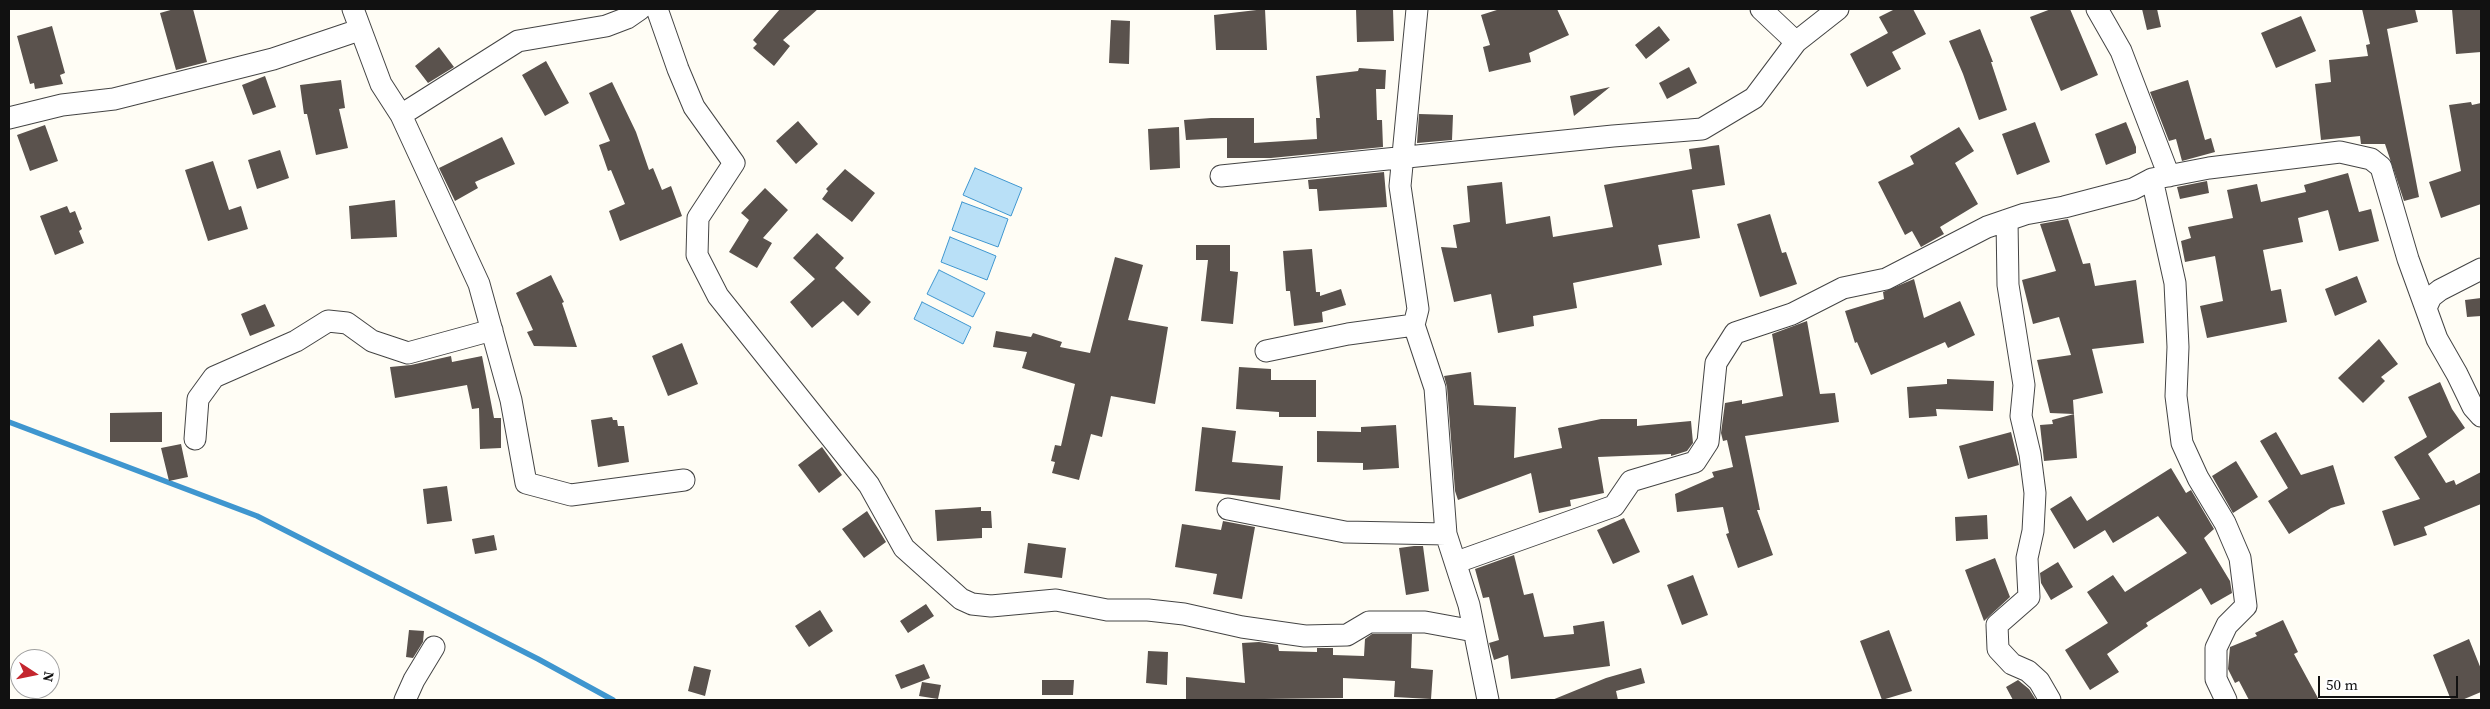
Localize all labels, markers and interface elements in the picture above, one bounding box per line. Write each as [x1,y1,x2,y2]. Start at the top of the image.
north arrow [10,649,60,699]
scale bar [2320,666,2460,698]
text: N [38,670,60,684]
text: 50 m [2326,674,2358,695]

